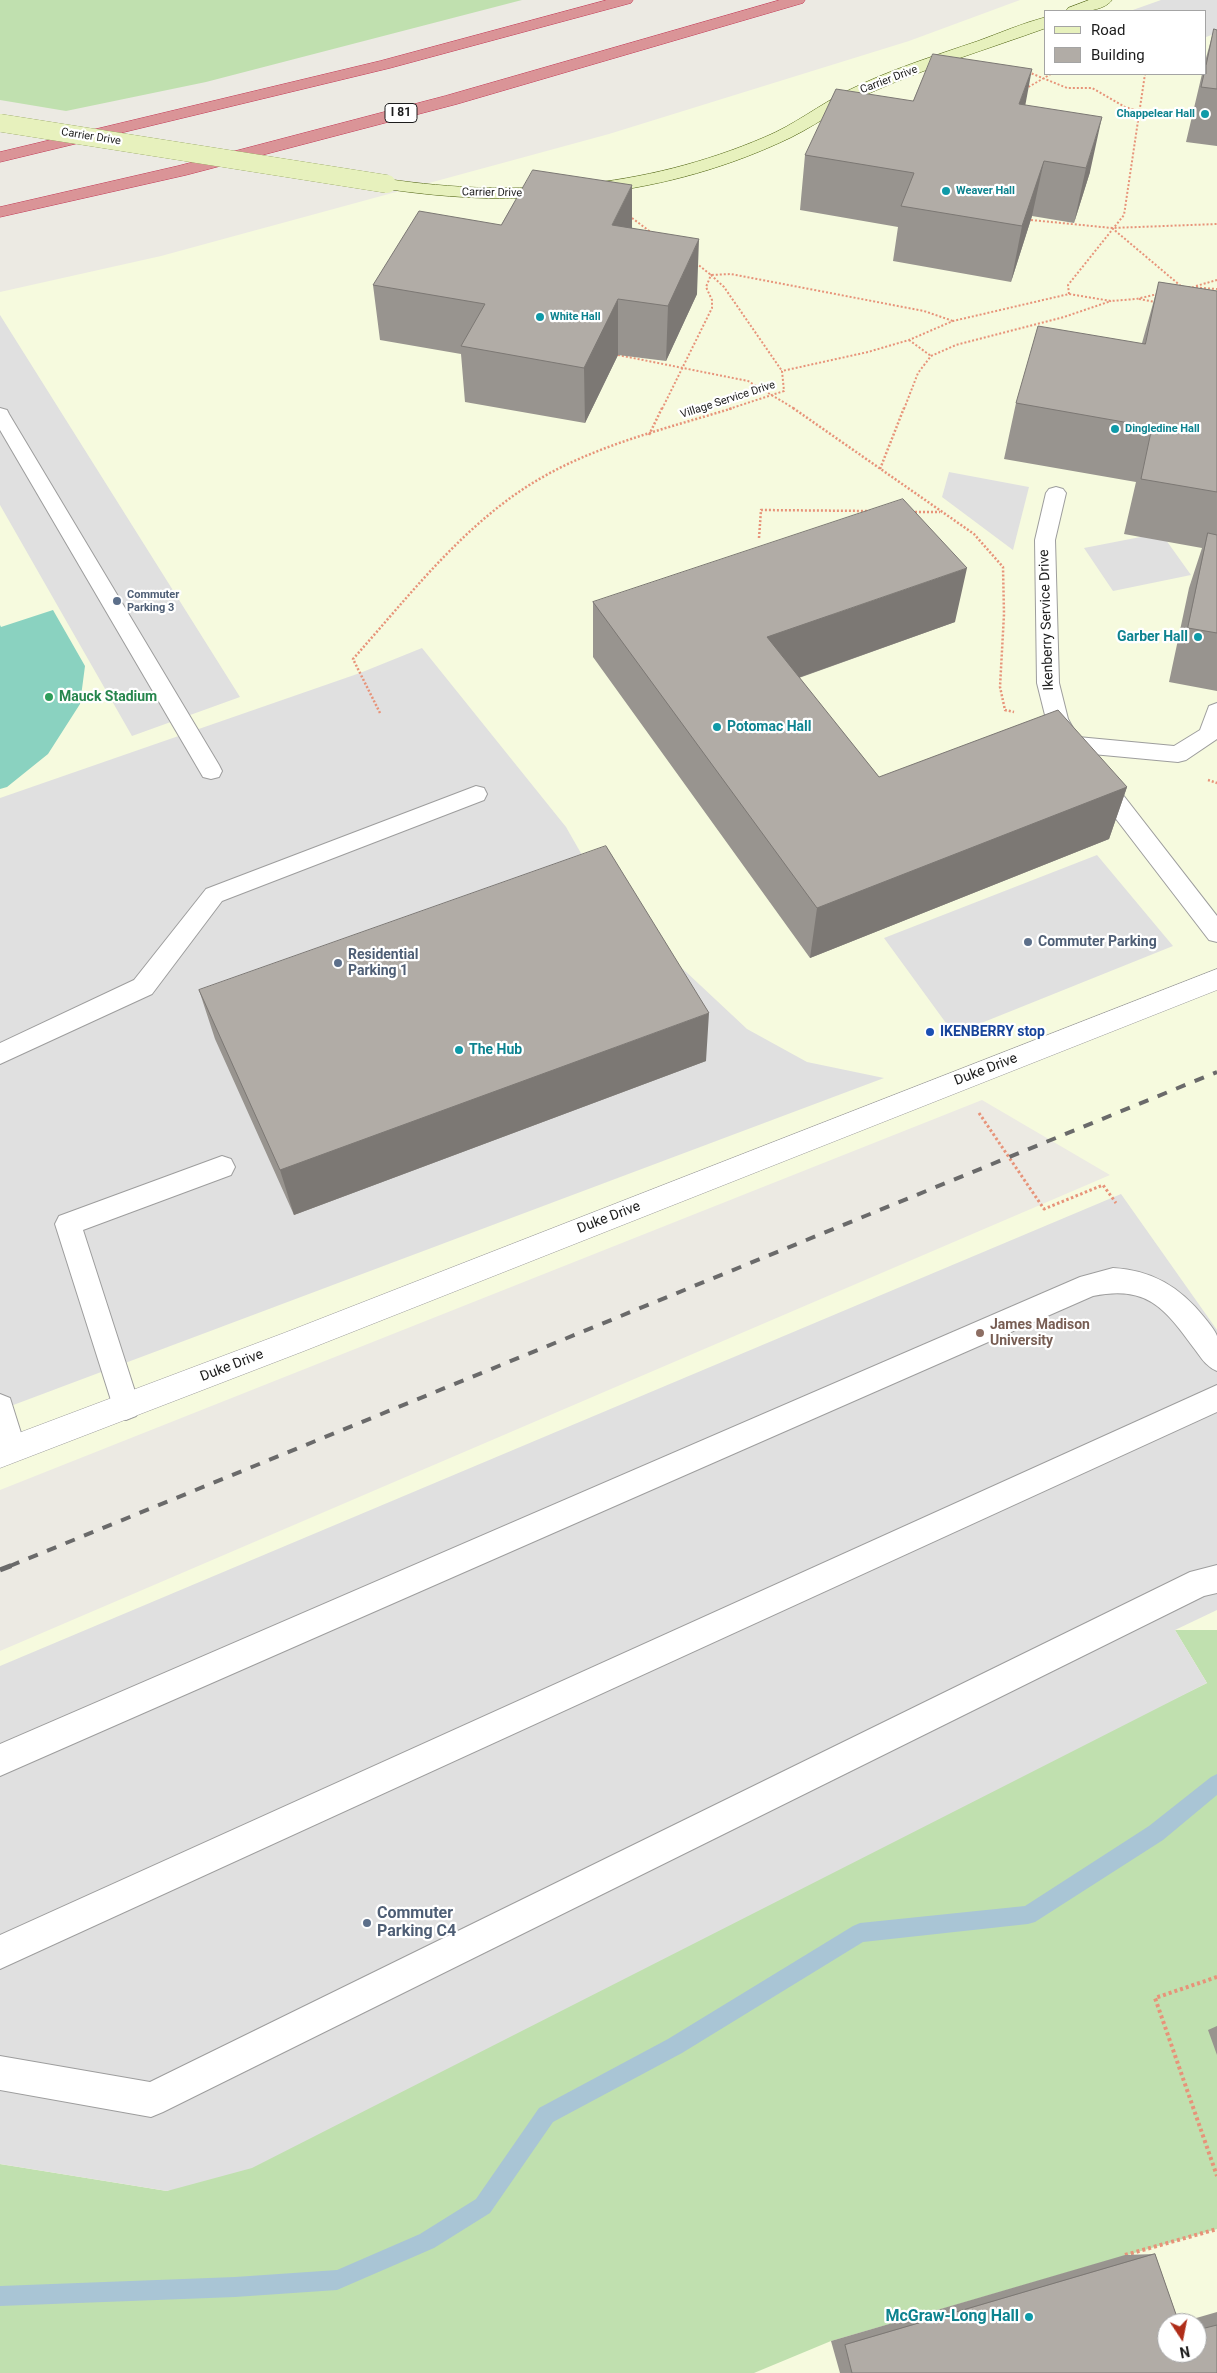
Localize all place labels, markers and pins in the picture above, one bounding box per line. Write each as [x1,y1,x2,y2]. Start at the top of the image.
place label: Chappelear Hall [1116,107,1195,121]
marker: Chappelear Hall [1199,108,1211,120]
place label: Weaver Hall [956,184,1015,198]
marker: Weaver Hall [940,185,952,197]
place label: White Hall [550,310,601,324]
marker: White Hall [534,311,546,323]
place label: Dingledine Hall [1125,422,1200,436]
marker: Dingledine Hall [1109,423,1121,435]
place label: Commuter Parking 3 [127,588,179,614]
marker: Commuter Parking 3 [111,595,123,607]
place label: Garber Hall [1117,629,1188,645]
marker: Garber Hall [1192,631,1204,643]
place label: Mauck Stadium [59,689,157,705]
marker: Mauck Stadium [43,691,55,703]
place label: Potomac Hall [727,719,811,735]
marker: Potomac Hall [711,721,723,733]
place label: Commuter Parking [1038,934,1157,950]
marker: Commuter Parking [1022,936,1034,948]
place label: Residential Parking 1 [348,947,418,980]
marker: Residential Parking 1 [332,957,344,969]
place label: IKENBERRY stop [940,1024,1045,1040]
marker: IKENBERRY stop [924,1026,936,1038]
place label: The Hub [469,1042,522,1058]
marker: The Hub [453,1044,465,1056]
place label: James Madison University [990,1317,1090,1350]
marker: James Madison University [974,1327,986,1339]
place label: Commuter Parking C4 [377,1904,456,1942]
marker: Commuter Parking C4 [361,1917,373,1929]
place label: McGraw-Long Hall [885,2307,1019,2327]
marker: McGraw-Long Hall [1023,2311,1035,2323]

